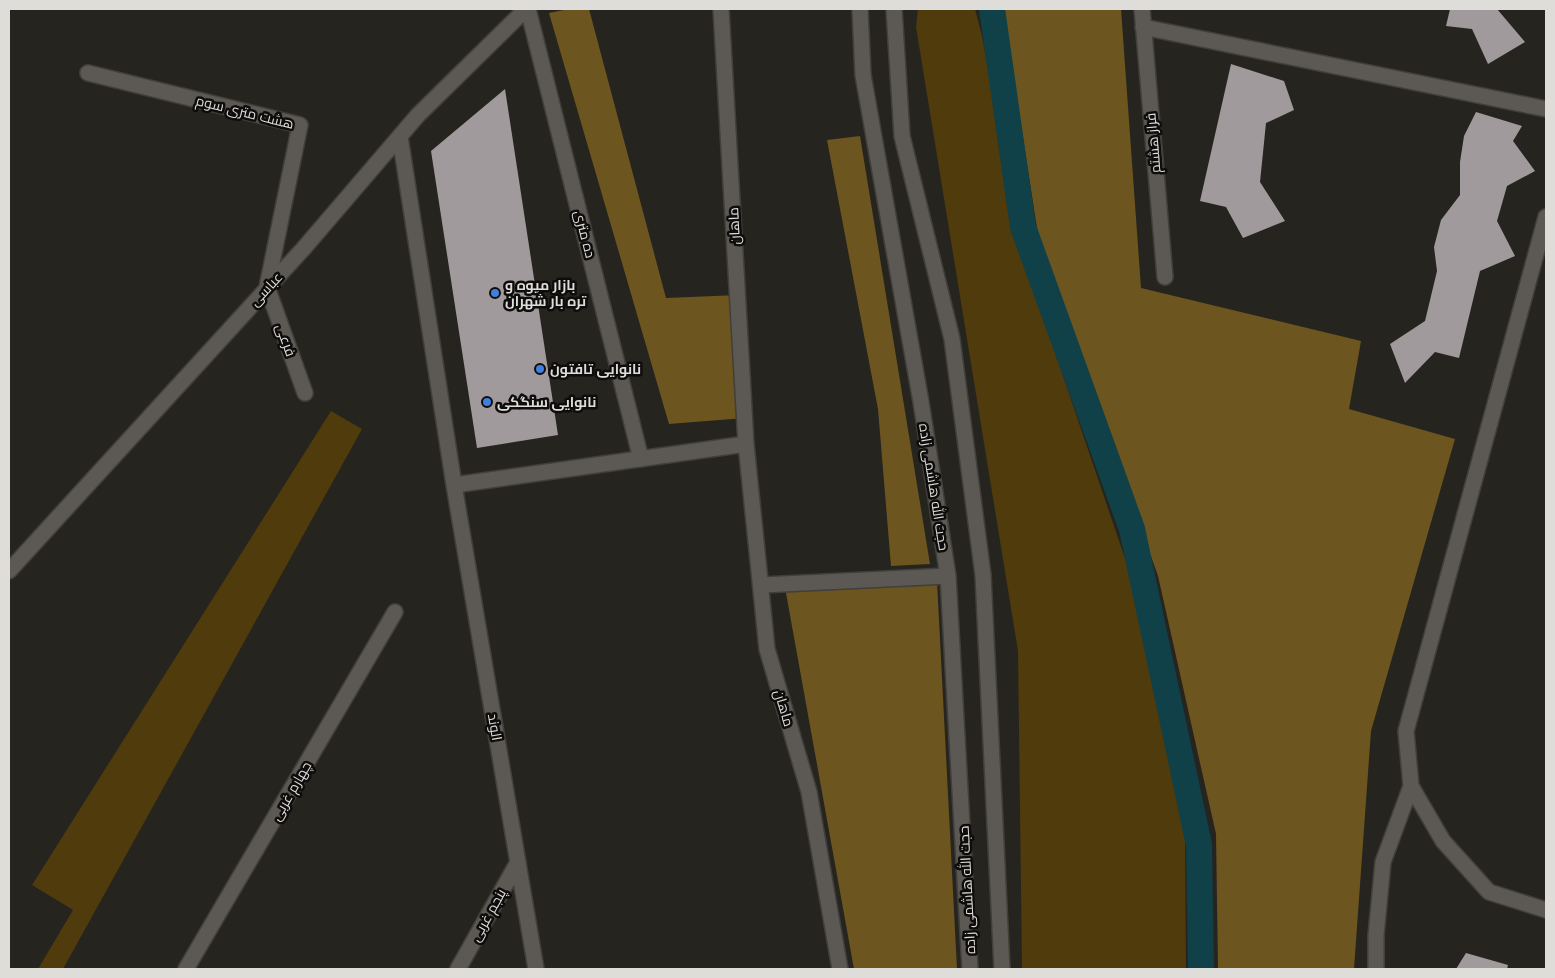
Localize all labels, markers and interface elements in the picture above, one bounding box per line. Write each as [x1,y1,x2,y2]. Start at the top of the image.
street label: هشت متری سوم [194,91,296,134]
street label: فراز هشتم [1141,112,1166,174]
street label: ماهان [724,207,744,245]
street label: ده متری [570,208,600,260]
street label: عباسی [246,268,286,310]
place label: بازار میوه و تره بار شهران [505,276,587,310]
marker: بازار میوه و تره بار شهران [489,287,501,299]
street label: فرعی [272,321,300,359]
place label: نانوایی تافتون [550,360,641,378]
marker: نانوایی تافتون [534,363,546,375]
place label: نانوایی سنگکی [497,393,596,411]
marker: نانوایی سنگکی [481,396,493,408]
street label: حجت الله هاشمی زاده [915,422,953,552]
street label: ماهان [770,687,798,729]
street label: الوند [484,712,506,742]
street label: چهارم غربی [267,758,316,825]
street label: حجت الله هاشمی زاده [955,825,979,955]
street label: پنجم غربی [466,885,511,945]

